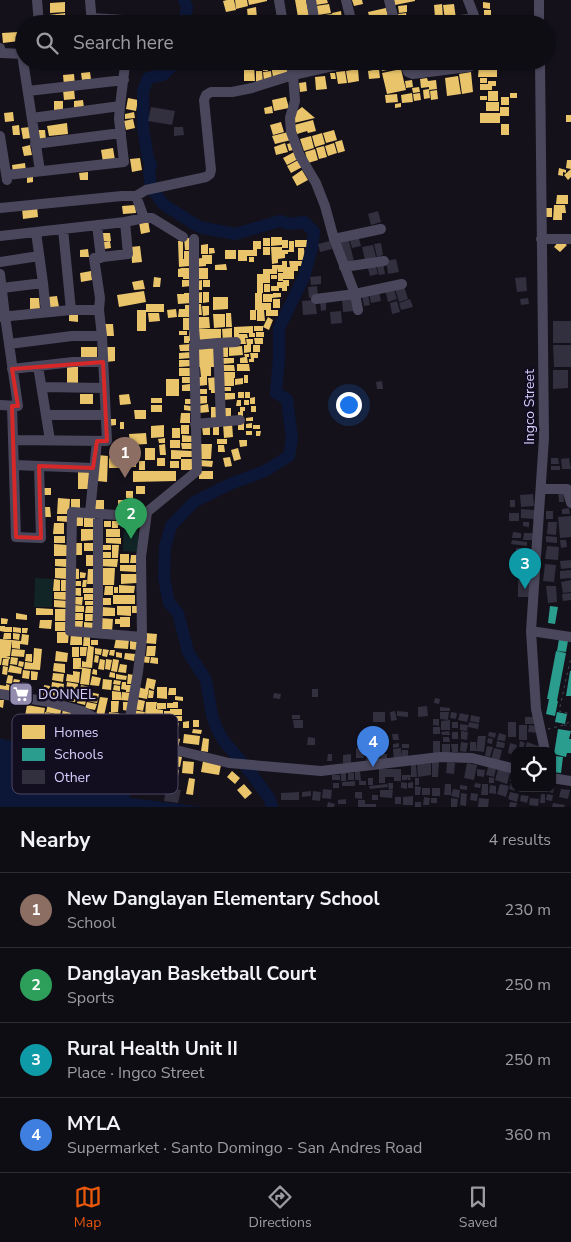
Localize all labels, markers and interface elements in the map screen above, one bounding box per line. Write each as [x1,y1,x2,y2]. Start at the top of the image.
search box [15,15,556,70]
icon: search [33,29,61,57]
text: Search here [73,30,174,56]
street label: Ingco Street [520,369,539,445]
your location [336,392,362,418]
pin: 1 [109,437,141,478]
pin: 2 [115,498,147,539]
pin: 3 [509,548,541,589]
supermarket icon: DONNEL [8,681,34,707]
place label: DONNEL [38,685,96,704]
legend [12,714,178,794]
text: Homes [54,723,99,742]
pin: 4 [357,726,389,767]
text: Schools [54,745,104,764]
map controls [511,747,556,792]
button: locate [511,747,556,792]
text: Other [54,768,90,787]
text: Nearby [20,826,90,854]
text: 4 results [489,829,551,851]
text: New Danglayan Elementary School [67,886,380,912]
text: 1 [31,899,41,921]
text: 230 m [504,899,551,921]
text: School [67,912,116,934]
text: Danglayan Basketball Court [67,961,316,987]
text: 2 [31,974,41,996]
text: 250 m [504,974,551,996]
text: Sports [67,987,115,1009]
text: Rural Health Unit II [67,1036,238,1062]
text: 3 [31,1049,41,1071]
text: 250 m [504,1049,551,1071]
text: Place · Ingco Street [67,1062,204,1084]
text: MYLA [67,1111,120,1137]
text: 4 [31,1124,41,1146]
text: 360 m [504,1124,551,1146]
text: Supermarket · Santo Domingo - San Andres Road [67,1137,422,1159]
tab: Map [74,1183,102,1232]
tab: Directions [249,1183,312,1232]
tab: Saved [459,1183,497,1232]

